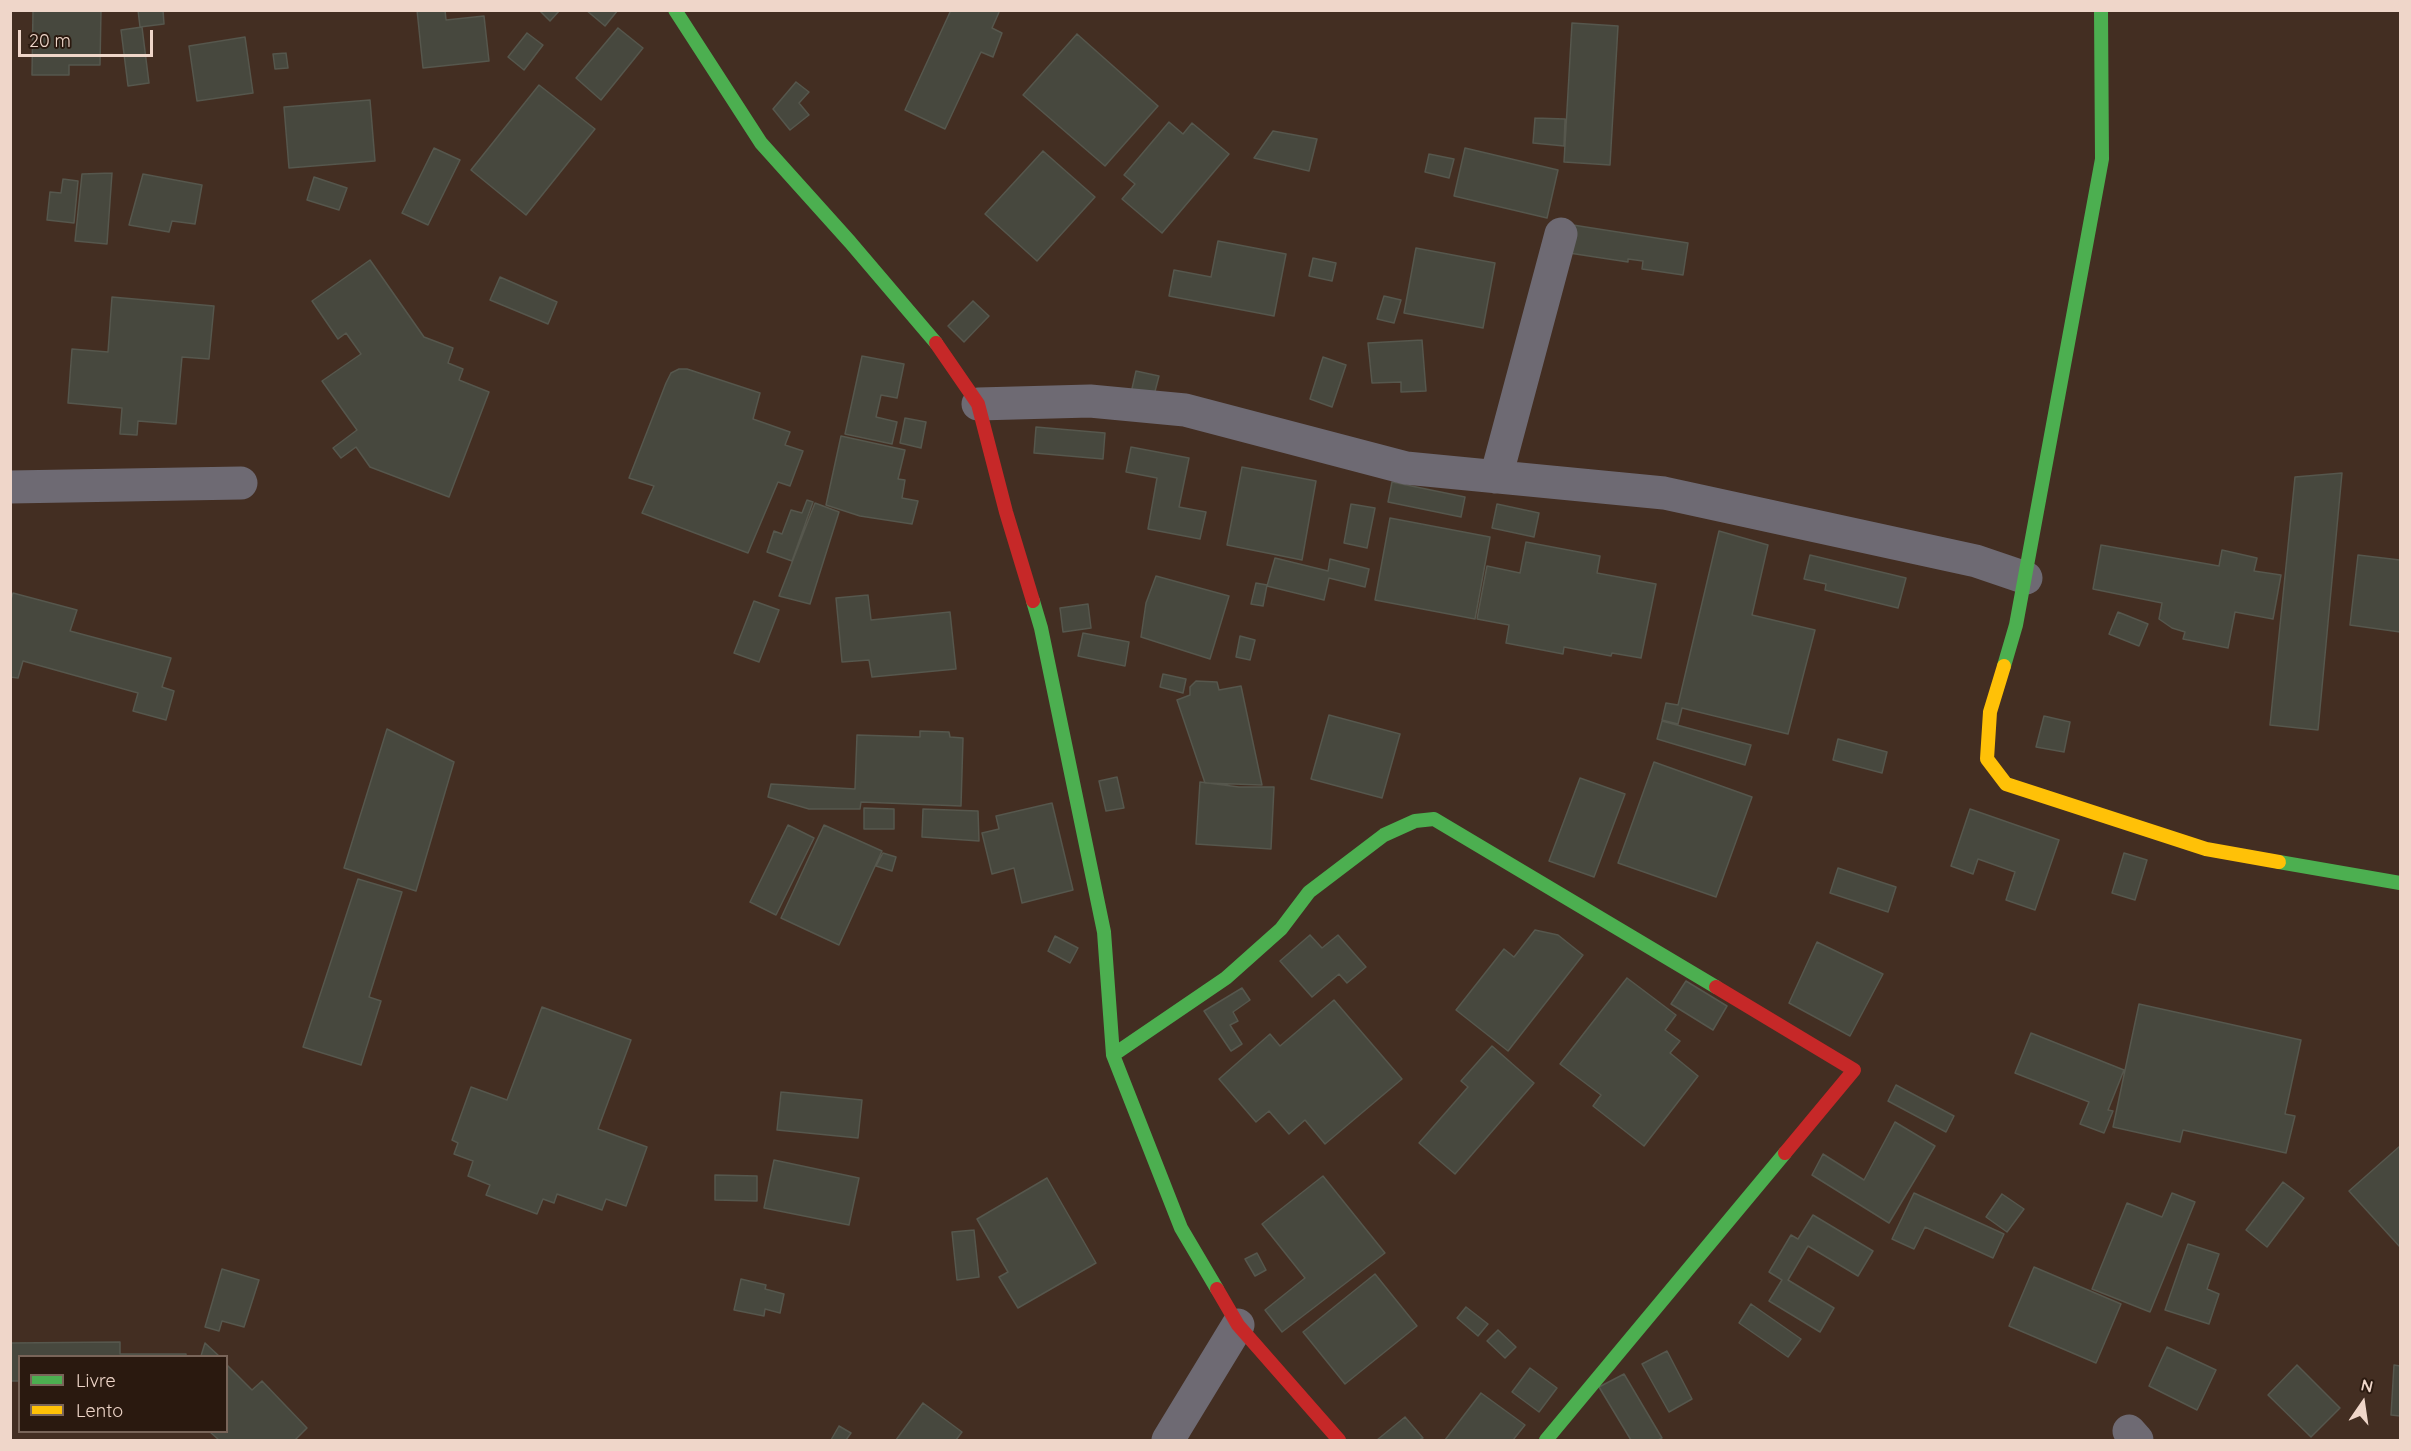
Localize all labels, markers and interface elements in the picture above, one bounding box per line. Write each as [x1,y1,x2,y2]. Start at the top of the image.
scale bar [21,18,156,56]
text: 20 m [29,29,71,52]
legend [18,1355,228,1433]
text: Livre [76,1369,116,1392]
north arrow [2333,1373,2393,1433]
text: N [2359,1374,2375,1397]
text: Lento [76,1399,123,1422]

